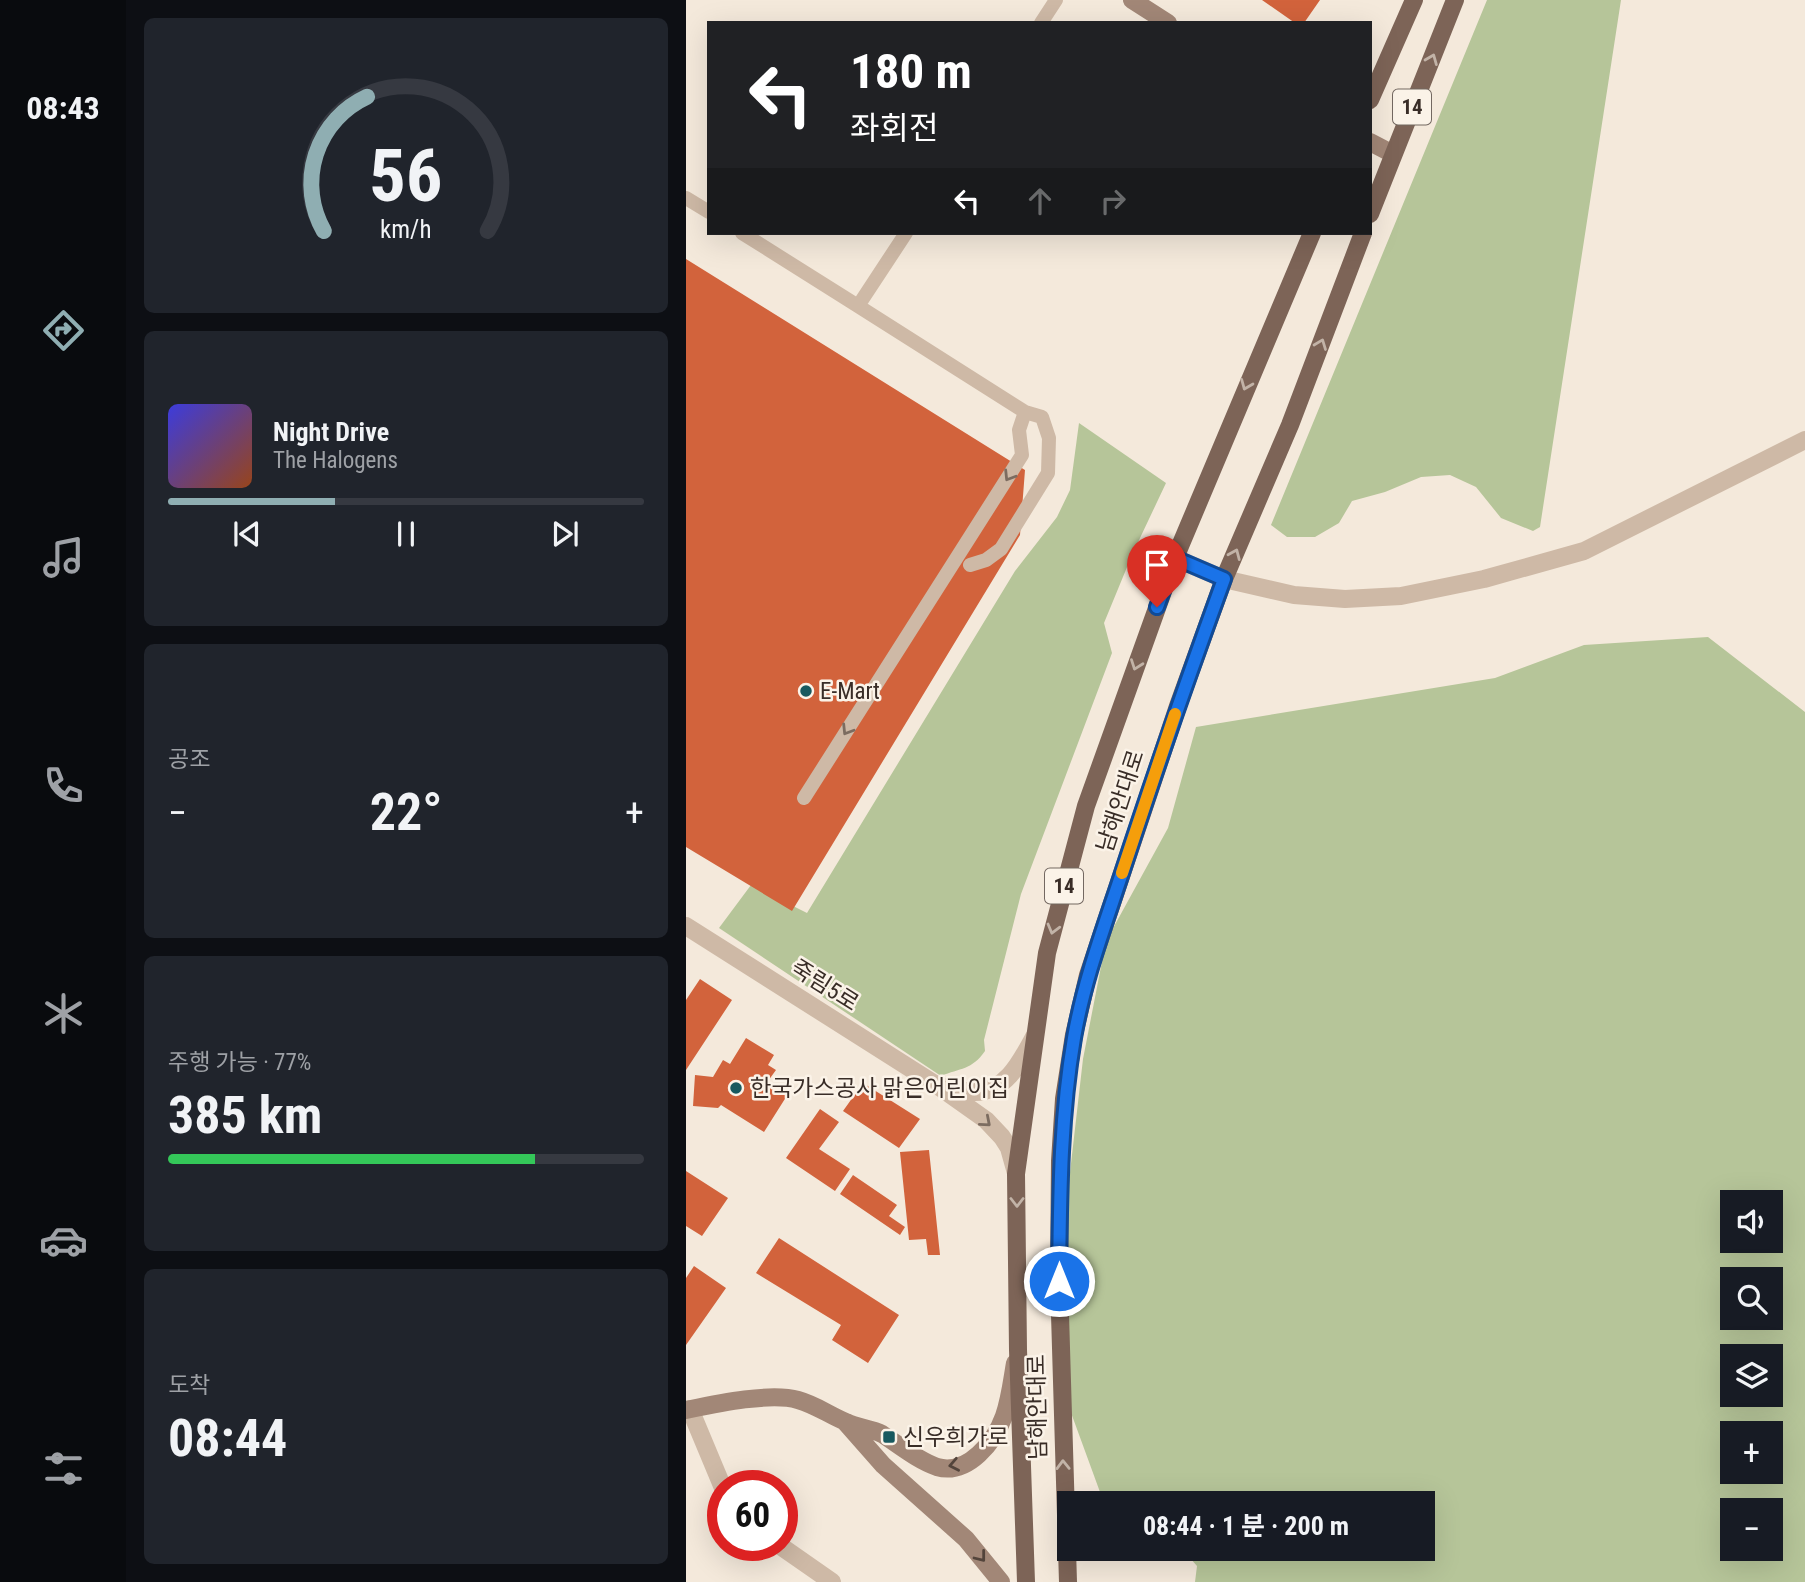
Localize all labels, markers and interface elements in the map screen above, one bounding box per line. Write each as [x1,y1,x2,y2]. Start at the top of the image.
text: 180 m [850,43,972,100]
icon: left [735,49,826,140]
one-way arrow [1423,54,1437,66]
text: 08:43 [26,89,100,127]
road number: 14 [1393,90,1431,124]
text: 좌회전 [850,109,938,147]
text: 56 [369,134,443,220]
icon: left [948,182,986,220]
icon: ahead [1021,182,1059,220]
icon: right [1094,182,1132,220]
text: km/h [380,215,432,244]
icon: directions [39,306,88,355]
one-way arrow [1312,338,1326,350]
one-way arrow [1241,379,1255,391]
text: Night Drive [273,417,389,447]
text: The Halogens [273,447,398,474]
one-way arrow [1004,468,1017,481]
icon: previous [228,515,266,553]
icon: pause [387,515,425,553]
icon: next [546,515,584,553]
icon: music [39,533,88,582]
pin [1127,535,1187,607]
icon: arrive [1138,546,1176,584]
one-way arrow [1227,549,1241,562]
one-way arrow [1130,659,1144,671]
place label: E-Mart [820,678,880,705]
marker: E-Mart [798,683,814,699]
one-way arrow [843,722,856,735]
text: 공조 [168,746,210,773]
street label: 남해안대로 [1091,747,1150,856]
icon: phone [39,761,88,810]
text: 22° [370,782,442,843]
text: − [168,791,187,835]
text: + [625,791,644,835]
road number: 14 [1045,868,1083,903]
one-way arrow [1047,923,1061,935]
street label: 죽림5로 [786,954,864,1017]
icon: climate [39,989,88,1038]
text: 주행 가능 · 77% [168,1049,311,1076]
place label: 한국가스공사 맑은어린이집 [750,1075,1009,1102]
marker: 한국가스공사 맑은어린이집 [728,1080,744,1096]
text: 385 km [168,1085,322,1146]
one-way arrow [978,1114,991,1126]
map controls [1720,1190,1783,1561]
button: sound [1720,1190,1783,1253]
one-way arrow [1009,1198,1025,1208]
icon: car [39,1216,88,1265]
position arrow [1022,1244,1096,1318]
button: search [1720,1267,1783,1330]
button: layers [1720,1344,1783,1407]
street label: 남해안대로 [1023,1354,1052,1460]
text: 도착 [168,1372,210,1399]
text: 08:44 [168,1408,287,1469]
button: + [1720,1421,1783,1484]
place label: 신우희가로 [903,1424,1009,1451]
marker: 신우희가로 [881,1429,897,1445]
icon: filters [39,1444,88,1493]
one-way arrow [948,1457,960,1472]
one-way arrow [1055,1459,1071,1470]
speed limit sign: 60 [707,1470,798,1561]
button: − [1720,1498,1783,1561]
text: 08:44 · 1 분 · 200 m [1143,1511,1349,1541]
one-way arrow [972,1549,985,1562]

